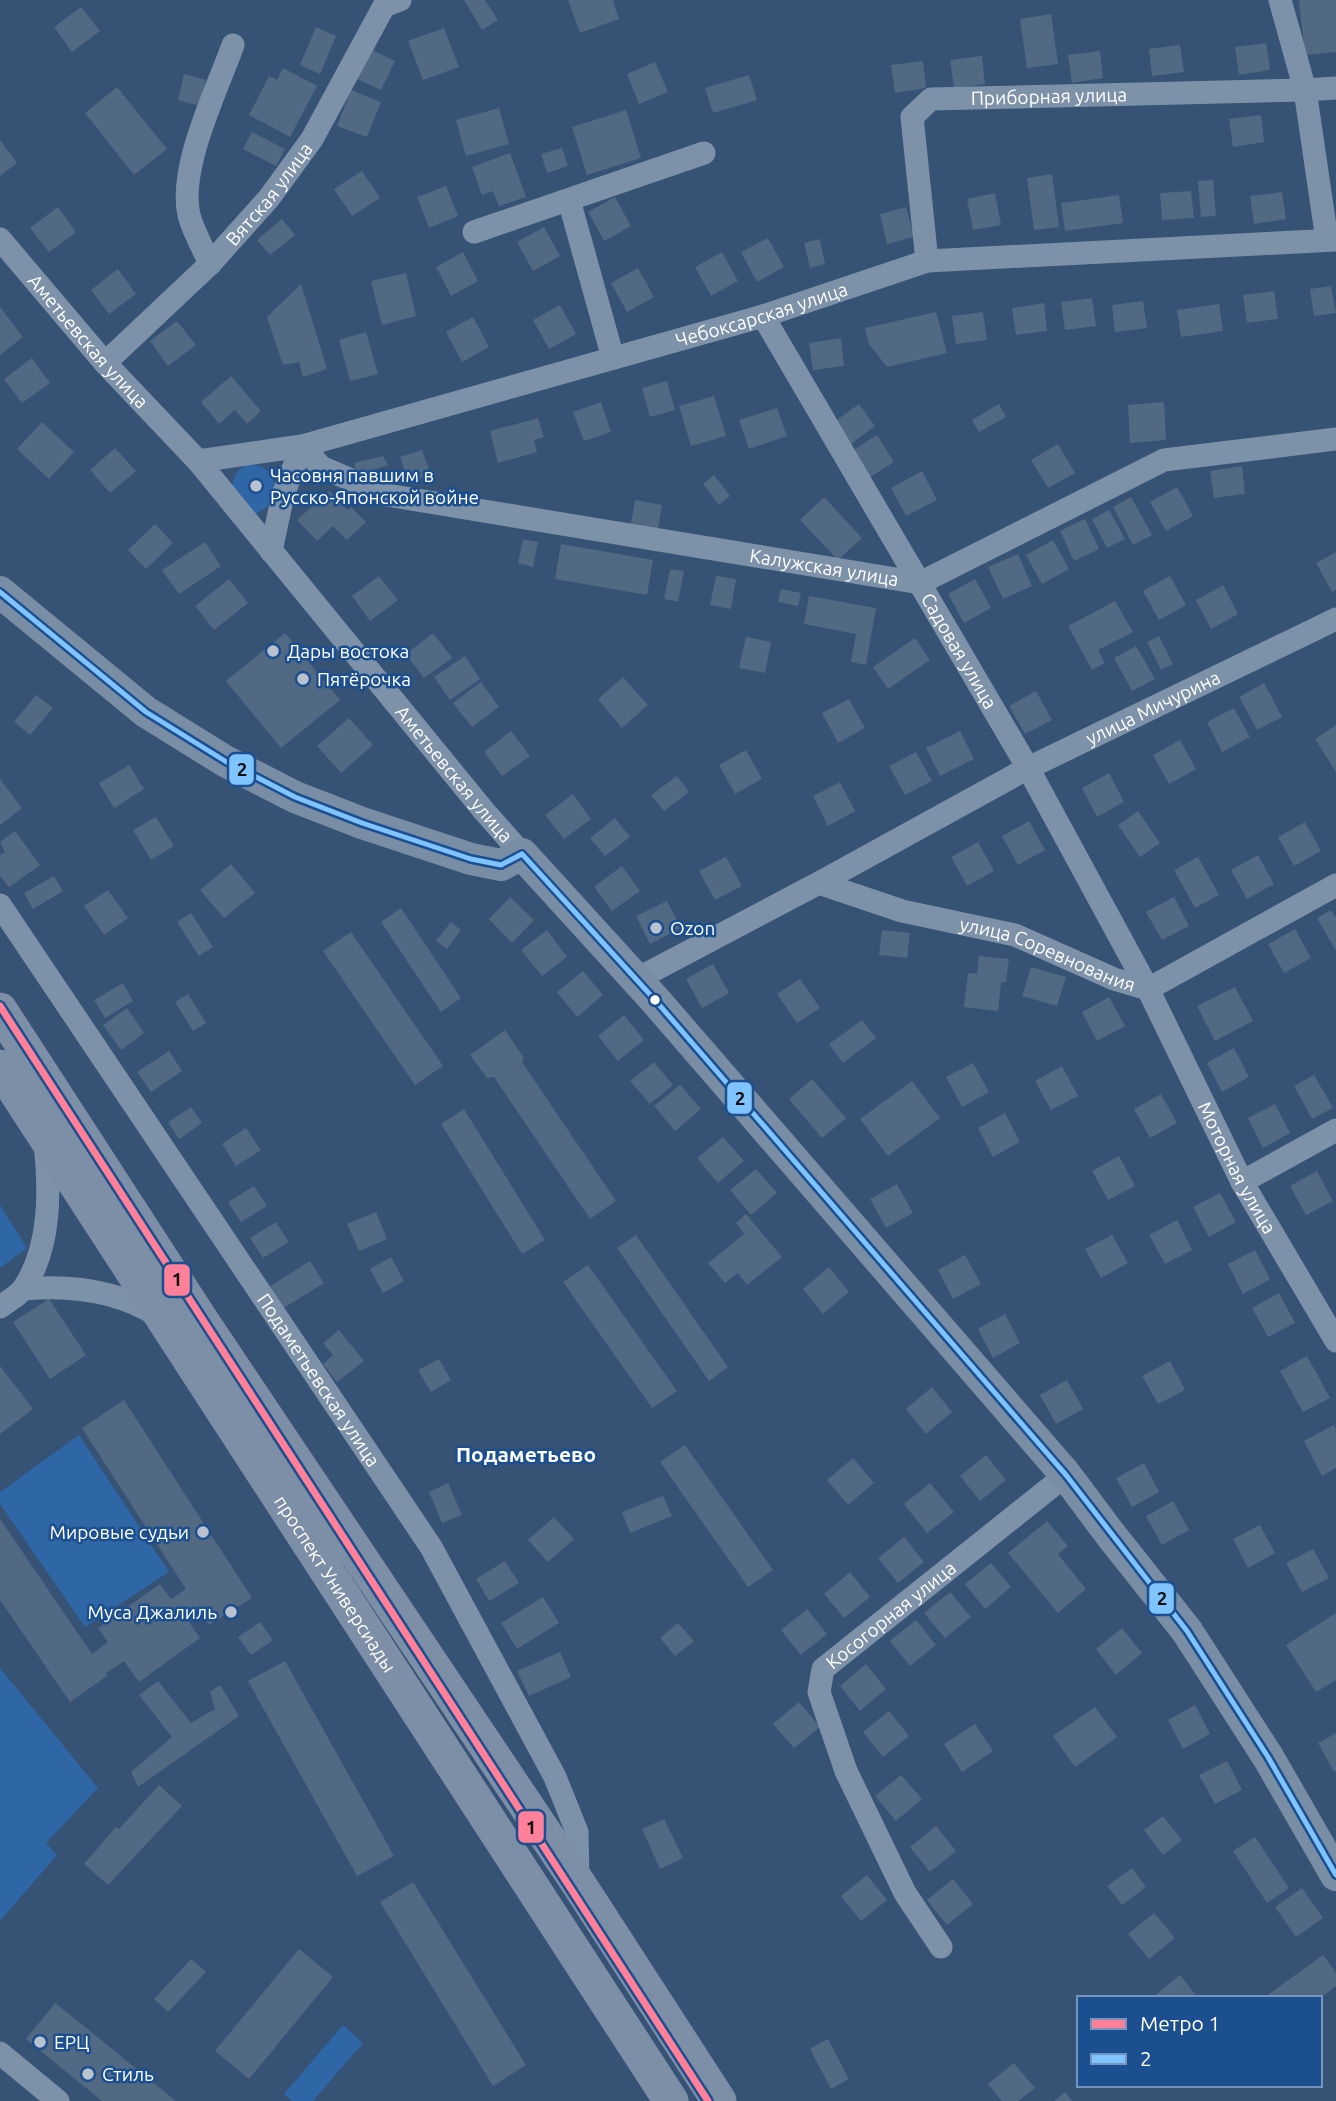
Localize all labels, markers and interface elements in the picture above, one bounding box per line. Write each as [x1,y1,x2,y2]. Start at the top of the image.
street label: Приборная улица [971,83,1127,109]
street label: Вятская улица [221,138,317,250]
street label: Аметьевская улица [24,270,153,413]
street label: Чебоксарская улица [673,277,850,351]
place label: Часовня павшим в Русско-Японской войне [270,464,479,508]
marker: Часовня павшим в Русско-Японской войне [248,478,264,494]
street label: Калужская улица [748,544,900,590]
street label: Садовая улица [917,589,1002,713]
place label: Дары востока [287,640,409,662]
marker: Дары востока [265,643,281,659]
street label: улица Мичурина [1082,666,1224,749]
place label: Пятёрочка [317,668,411,690]
marker: Пятёрочка [295,671,311,687]
street label: Аметьевская улица [391,701,517,847]
line badge: 2 [228,753,255,786]
text: 2 [237,758,247,780]
street label: улица Соревнования [958,913,1138,996]
place label: Ozon [670,917,715,939]
marker: Ozon [648,920,664,936]
unlabelled marker [648,993,662,1007]
line badge: 2 [726,1081,753,1115]
text: 2 [735,1087,745,1109]
street label: Моторная улица [1194,1098,1281,1237]
line badge: 1 [163,1263,191,1297]
text: 1 [172,1268,182,1290]
street label: Подаметьевская улица [253,1289,385,1471]
district label: Подаметьево [456,1442,596,1466]
street label: проспект Универсиады [270,1491,401,1676]
place label: Мировые судьи [49,1521,189,1543]
marker: Мировые судьи [195,1524,211,1540]
street label: Косогорная улица [821,1556,960,1673]
line badge: 2 [1148,1582,1175,1615]
text: 2 [1157,1587,1167,1609]
place label: Муса Джалиль [88,1601,217,1623]
marker: Муса Джалиль [223,1604,239,1620]
line badge: 1 [517,1810,545,1844]
text: 1 [526,1816,536,1838]
legend [1077,1996,1322,2087]
text: Метро 1 [1140,2011,1220,2035]
place label: ЕРЦ [54,2031,89,2053]
marker: ЕРЦ [32,2034,48,2050]
text: 2 [1140,2046,1152,2070]
place label: Стиль [102,2063,154,2085]
marker: Стиль [80,2066,96,2082]

